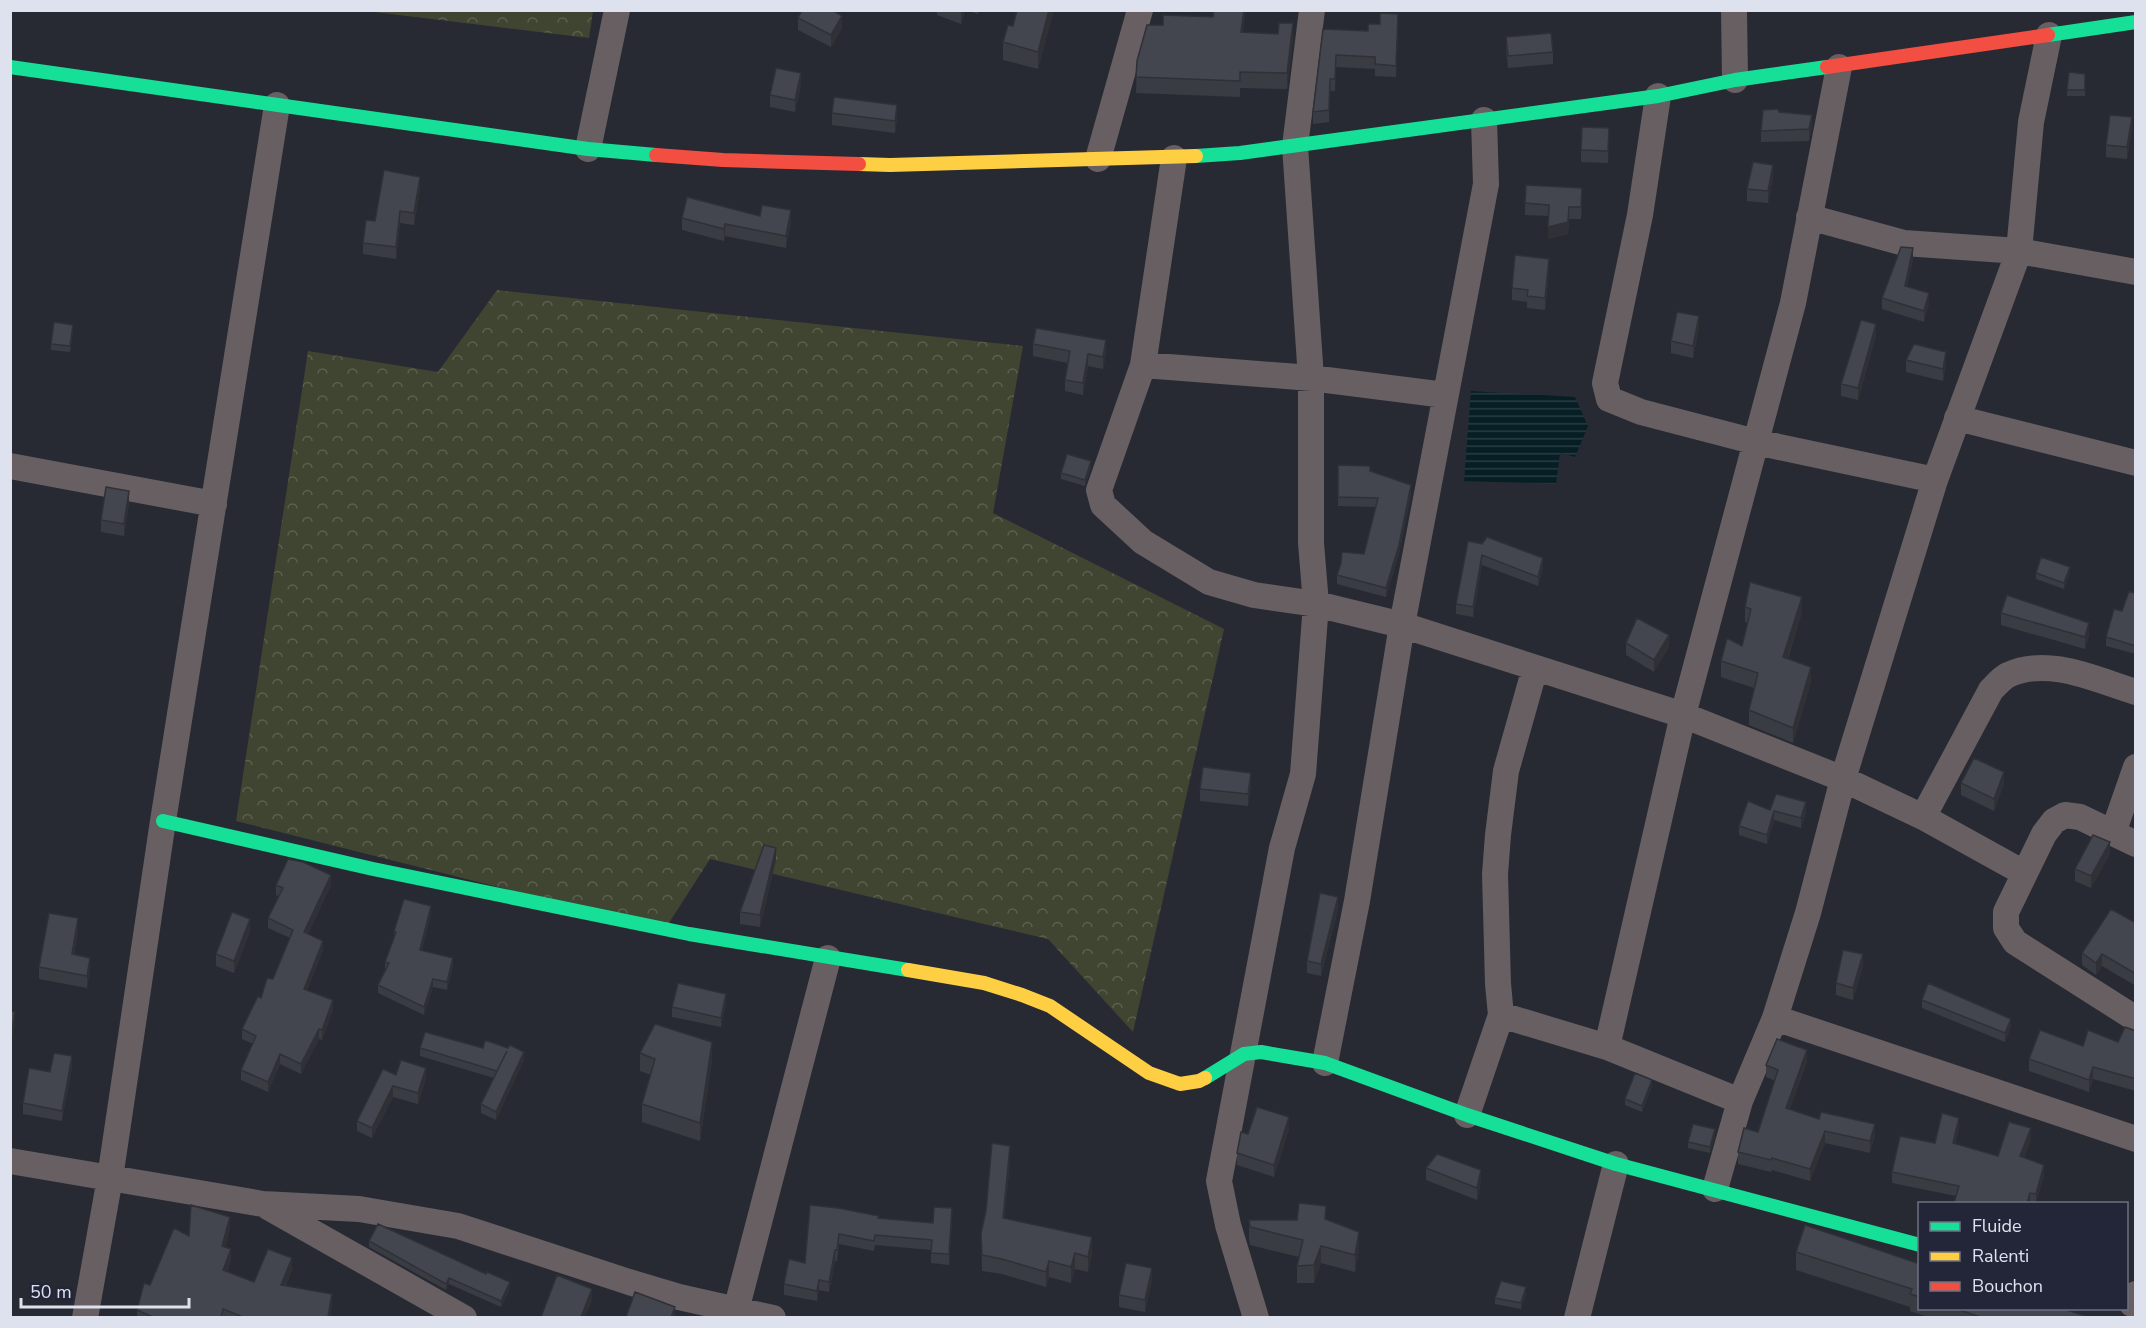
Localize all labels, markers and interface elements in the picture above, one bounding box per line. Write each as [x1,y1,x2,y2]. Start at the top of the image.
legend [1918,1202,2128,1310]
text: Fluide [1972,1214,2022,1238]
text: Ralenti [1972,1244,2029,1268]
scale bar [21,1271,189,1309]
text: Bouchon [1972,1274,2043,1298]
text: 50 m [30,1280,72,1304]

